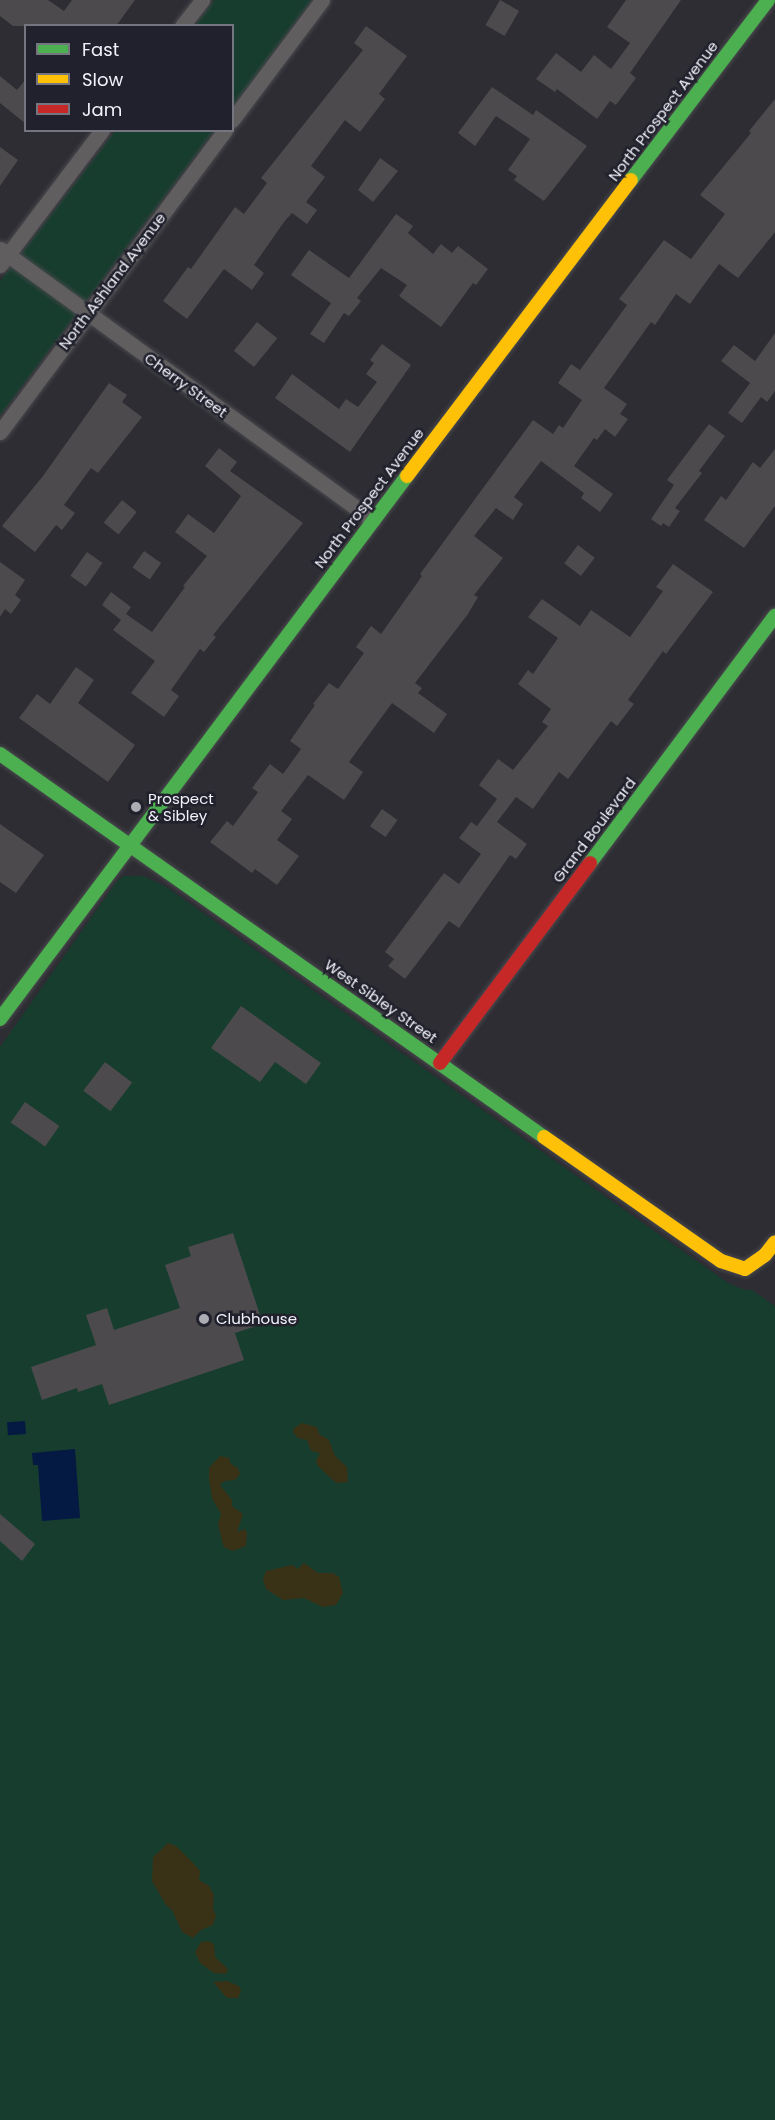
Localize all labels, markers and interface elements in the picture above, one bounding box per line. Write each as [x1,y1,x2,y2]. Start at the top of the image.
legend [24,24,234,132]
text: Fast [82,37,119,62]
street label: North Prospect Avenue [604,37,722,185]
text: Slow [82,67,123,92]
text: Jam [82,97,122,122]
street label: North Ashland Avenue [55,209,169,353]
street label: Cherry Street [141,349,231,421]
street label: North Prospect Avenue [310,424,428,572]
street label: Grand Boulevard [549,774,639,886]
place label: Prospect & Sibley [148,789,214,824]
marker: Prospect & Sibley [129,800,143,814]
street label: West Sibley Street [321,955,441,1047]
place label: Clubhouse [216,1310,297,1328]
marker: Clubhouse [197,1312,211,1326]

